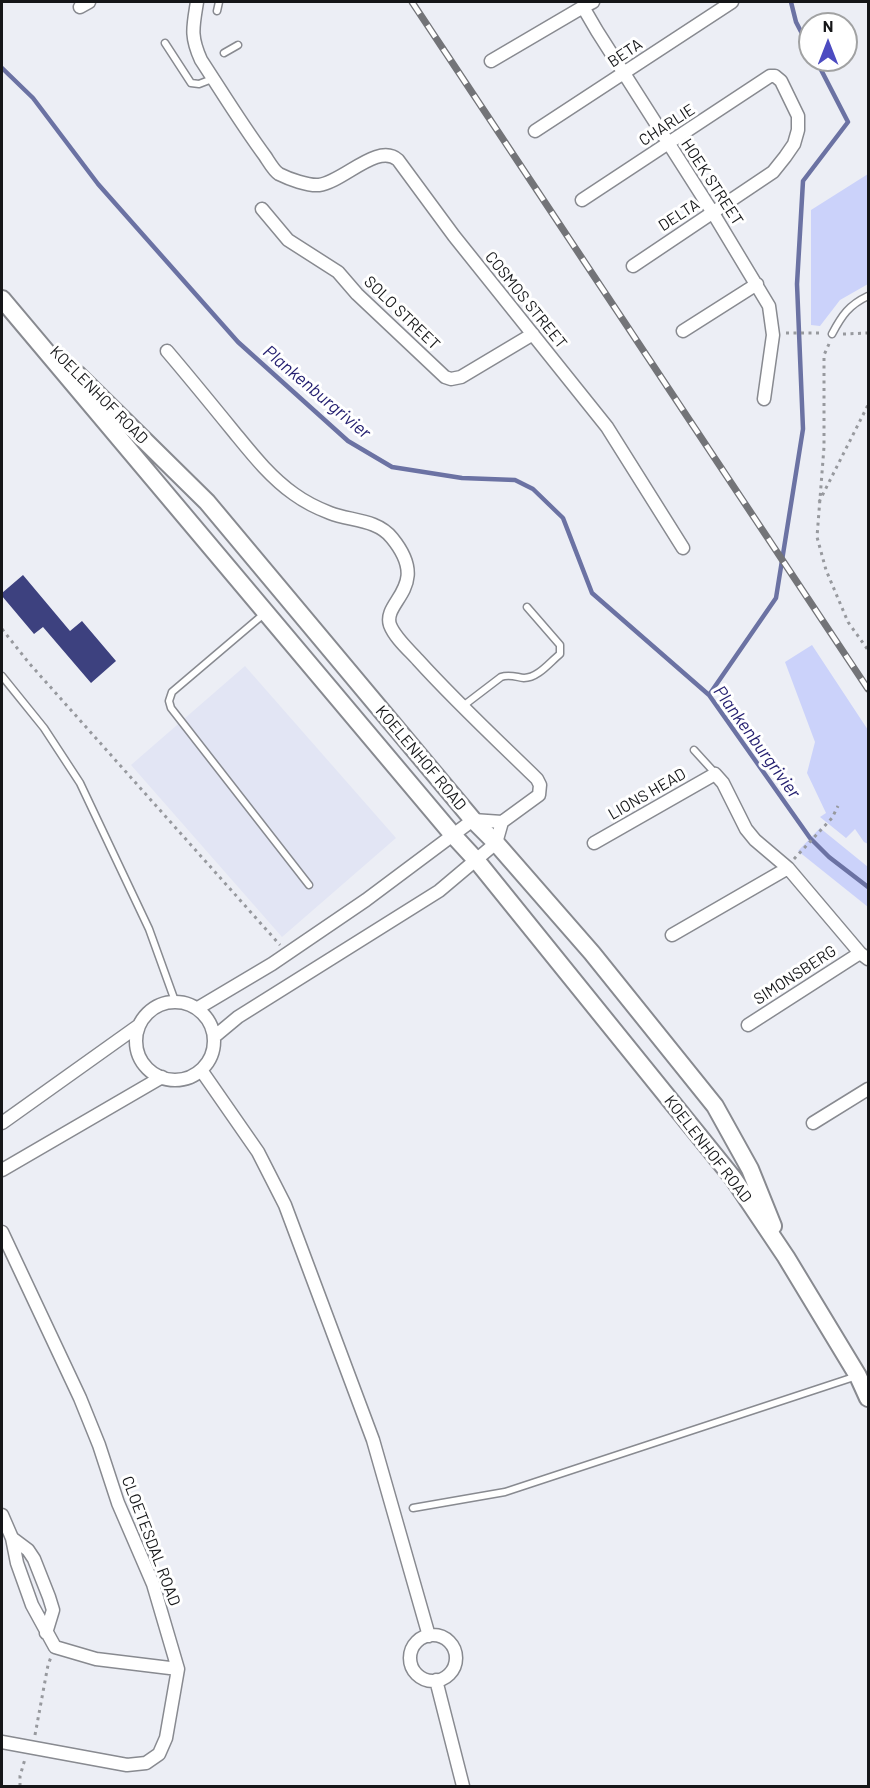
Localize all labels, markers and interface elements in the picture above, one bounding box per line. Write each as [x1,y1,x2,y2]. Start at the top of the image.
north arrow [798,12,858,72]
text: N [823,16,833,35]
street label: BETA [604,35,646,71]
street label: CHARLIE [635,100,699,150]
street label: HOEK STREET [677,135,747,229]
street label: DELTA [655,195,703,235]
street label: COSMOS STREET [481,248,571,352]
street label: SOLO STREET [360,272,444,354]
water label: Plankenburgrivier [259,341,375,443]
street label: KOELENHOF ROAD [46,342,152,448]
water label: Plankenburgrivier [709,681,805,803]
street label: KOELENHOF ROAD [372,702,470,814]
street label: LIONS HEAD [605,764,689,824]
street label: SIMONSBERG [750,941,840,1009]
street label: KOELENHOF ROAD [660,1092,756,1206]
street label: CLOETESDAL ROAD [117,1473,185,1609]

